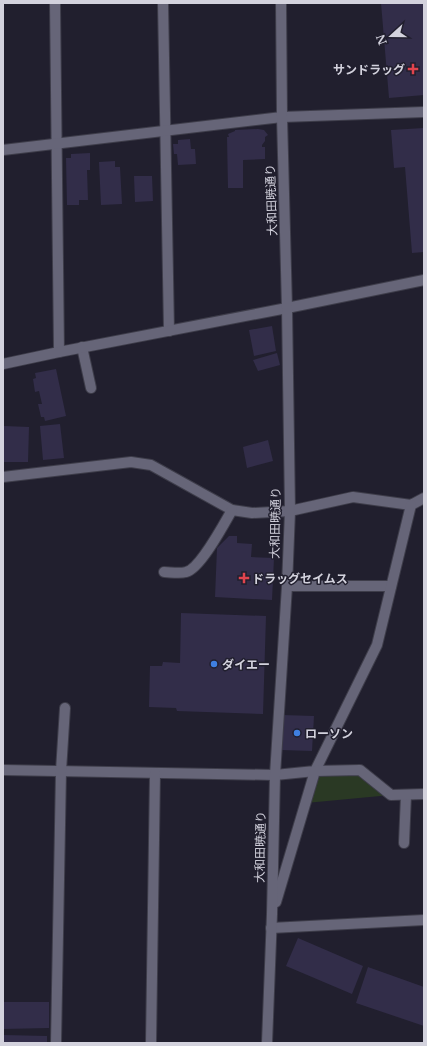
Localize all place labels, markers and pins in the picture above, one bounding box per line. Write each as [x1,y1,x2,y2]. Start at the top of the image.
place label: サンドラッグ [333,62,405,77]
marker: サンドラッグ [408,64,418,74]
place label: ドラッグセイムス [252,571,348,586]
marker: ドラッグセイムス [239,573,249,583]
place label: ダイエー [222,657,270,672]
marker: ダイエー [209,659,219,669]
place label: ローソン [305,726,353,741]
marker: ローソン [292,728,302,738]

